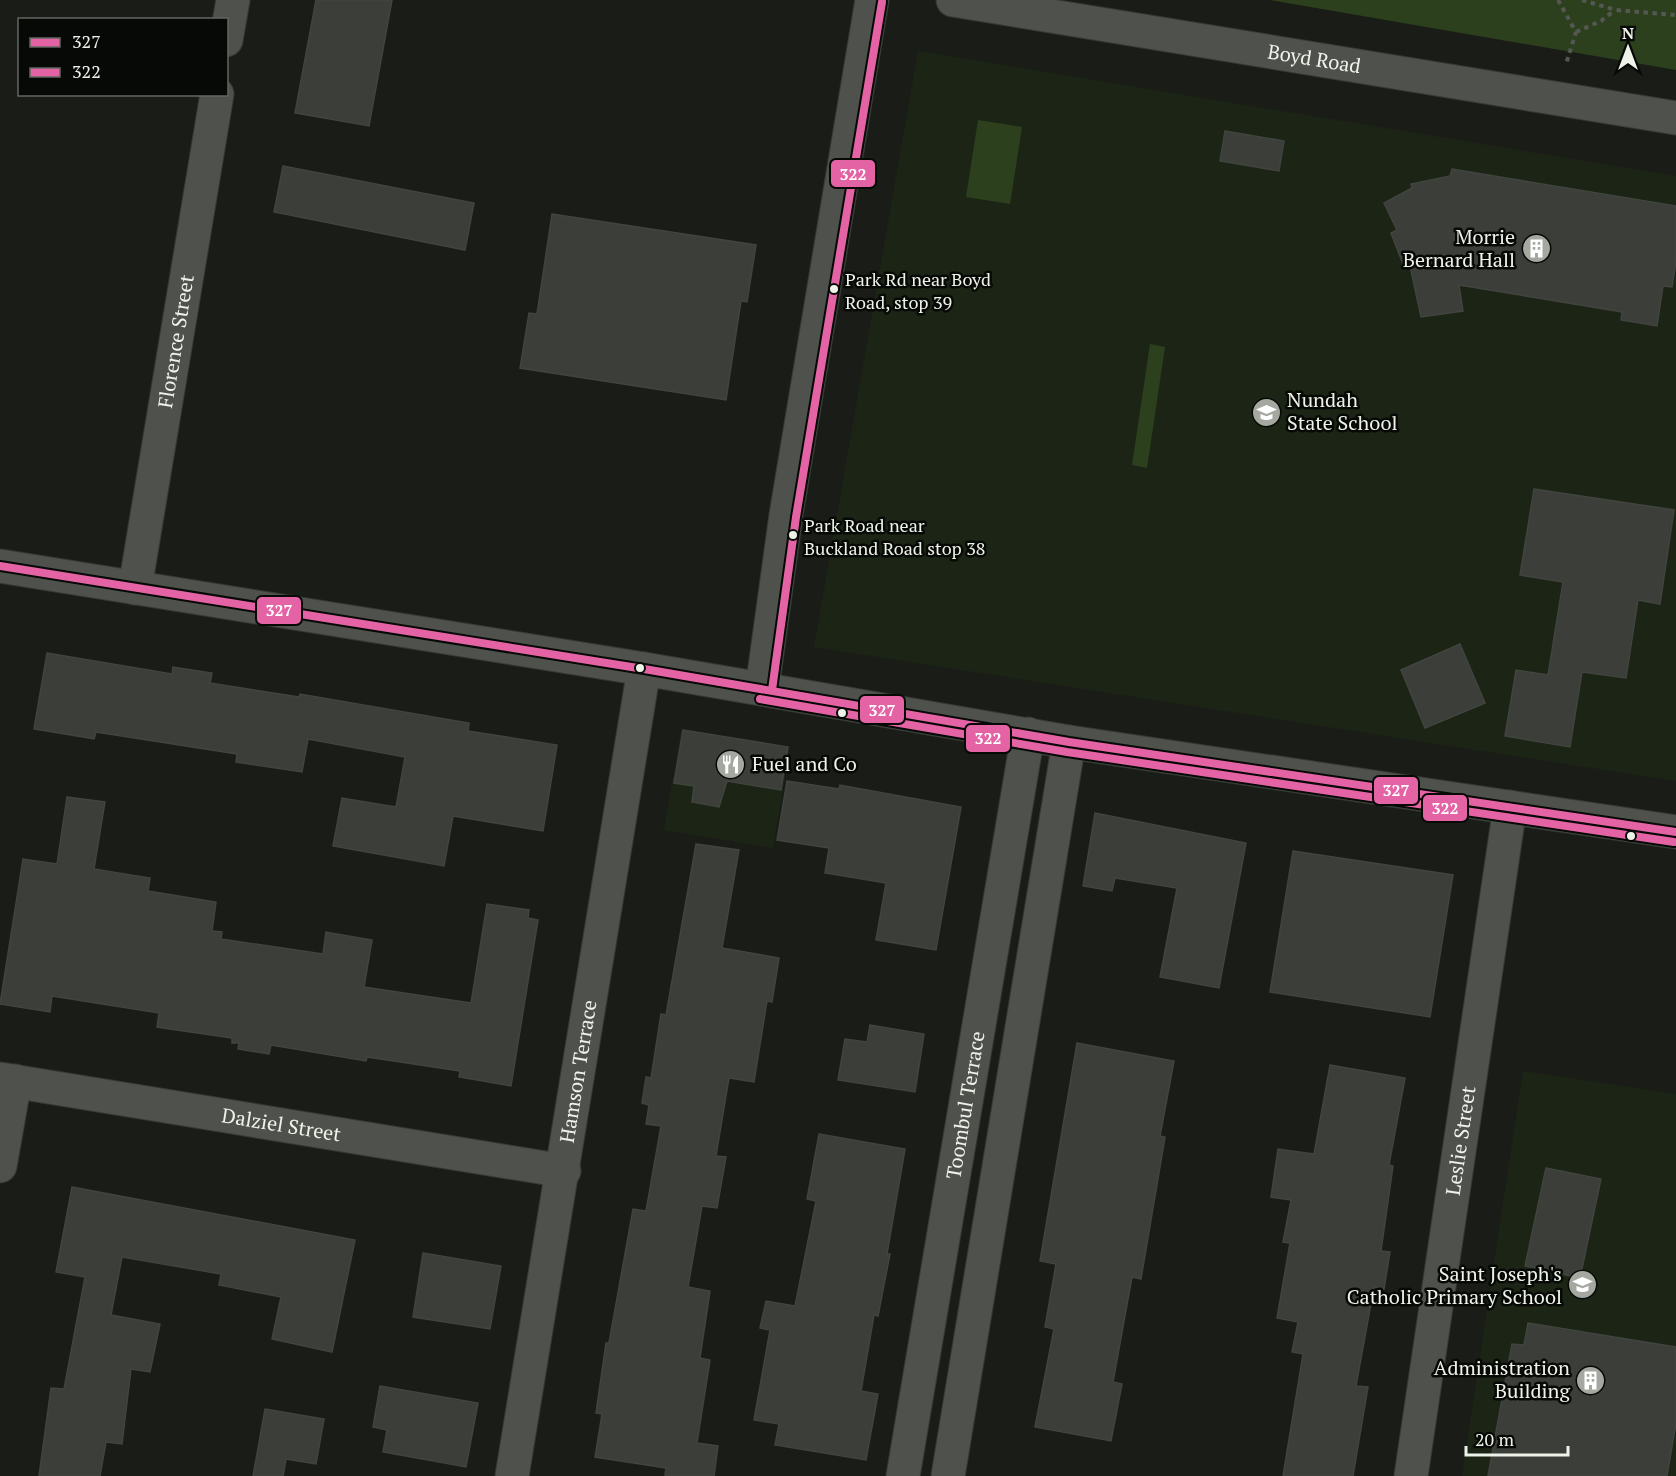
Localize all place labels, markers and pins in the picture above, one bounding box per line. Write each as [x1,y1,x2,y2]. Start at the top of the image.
place label: Morrie Bernard Hall [1403,223,1515,273]
building icon: Morrie Bernard Hall [1520,232,1552,264]
place label: Park Rd near Boyd Road, stop 39 [845,267,991,314]
marker: Park Rd near Boyd Road, stop 39 [828,283,840,295]
place label: Nundah State School [1287,386,1398,436]
school or university icon: Nundah State School [1250,396,1282,428]
place label: Park Road near Buckland Road stop 38 [804,513,985,560]
marker: Park Road near Buckland Road stop 38 [787,529,799,541]
unlabelled marker [634,662,646,674]
unlabelled marker [836,707,848,719]
restaurant icon: Fuel and Co [715,748,747,780]
place label: Fuel and Co [752,750,857,777]
unlabelled marker [1625,830,1637,842]
place label: Saint Joseph's Catholic Primary School [1347,1260,1562,1310]
school or university icon: Saint Joseph's Catholic Primary School [1567,1269,1599,1301]
place label: Administration Building [1434,1354,1570,1404]
building icon: Administration Building [1575,1364,1607,1396]

